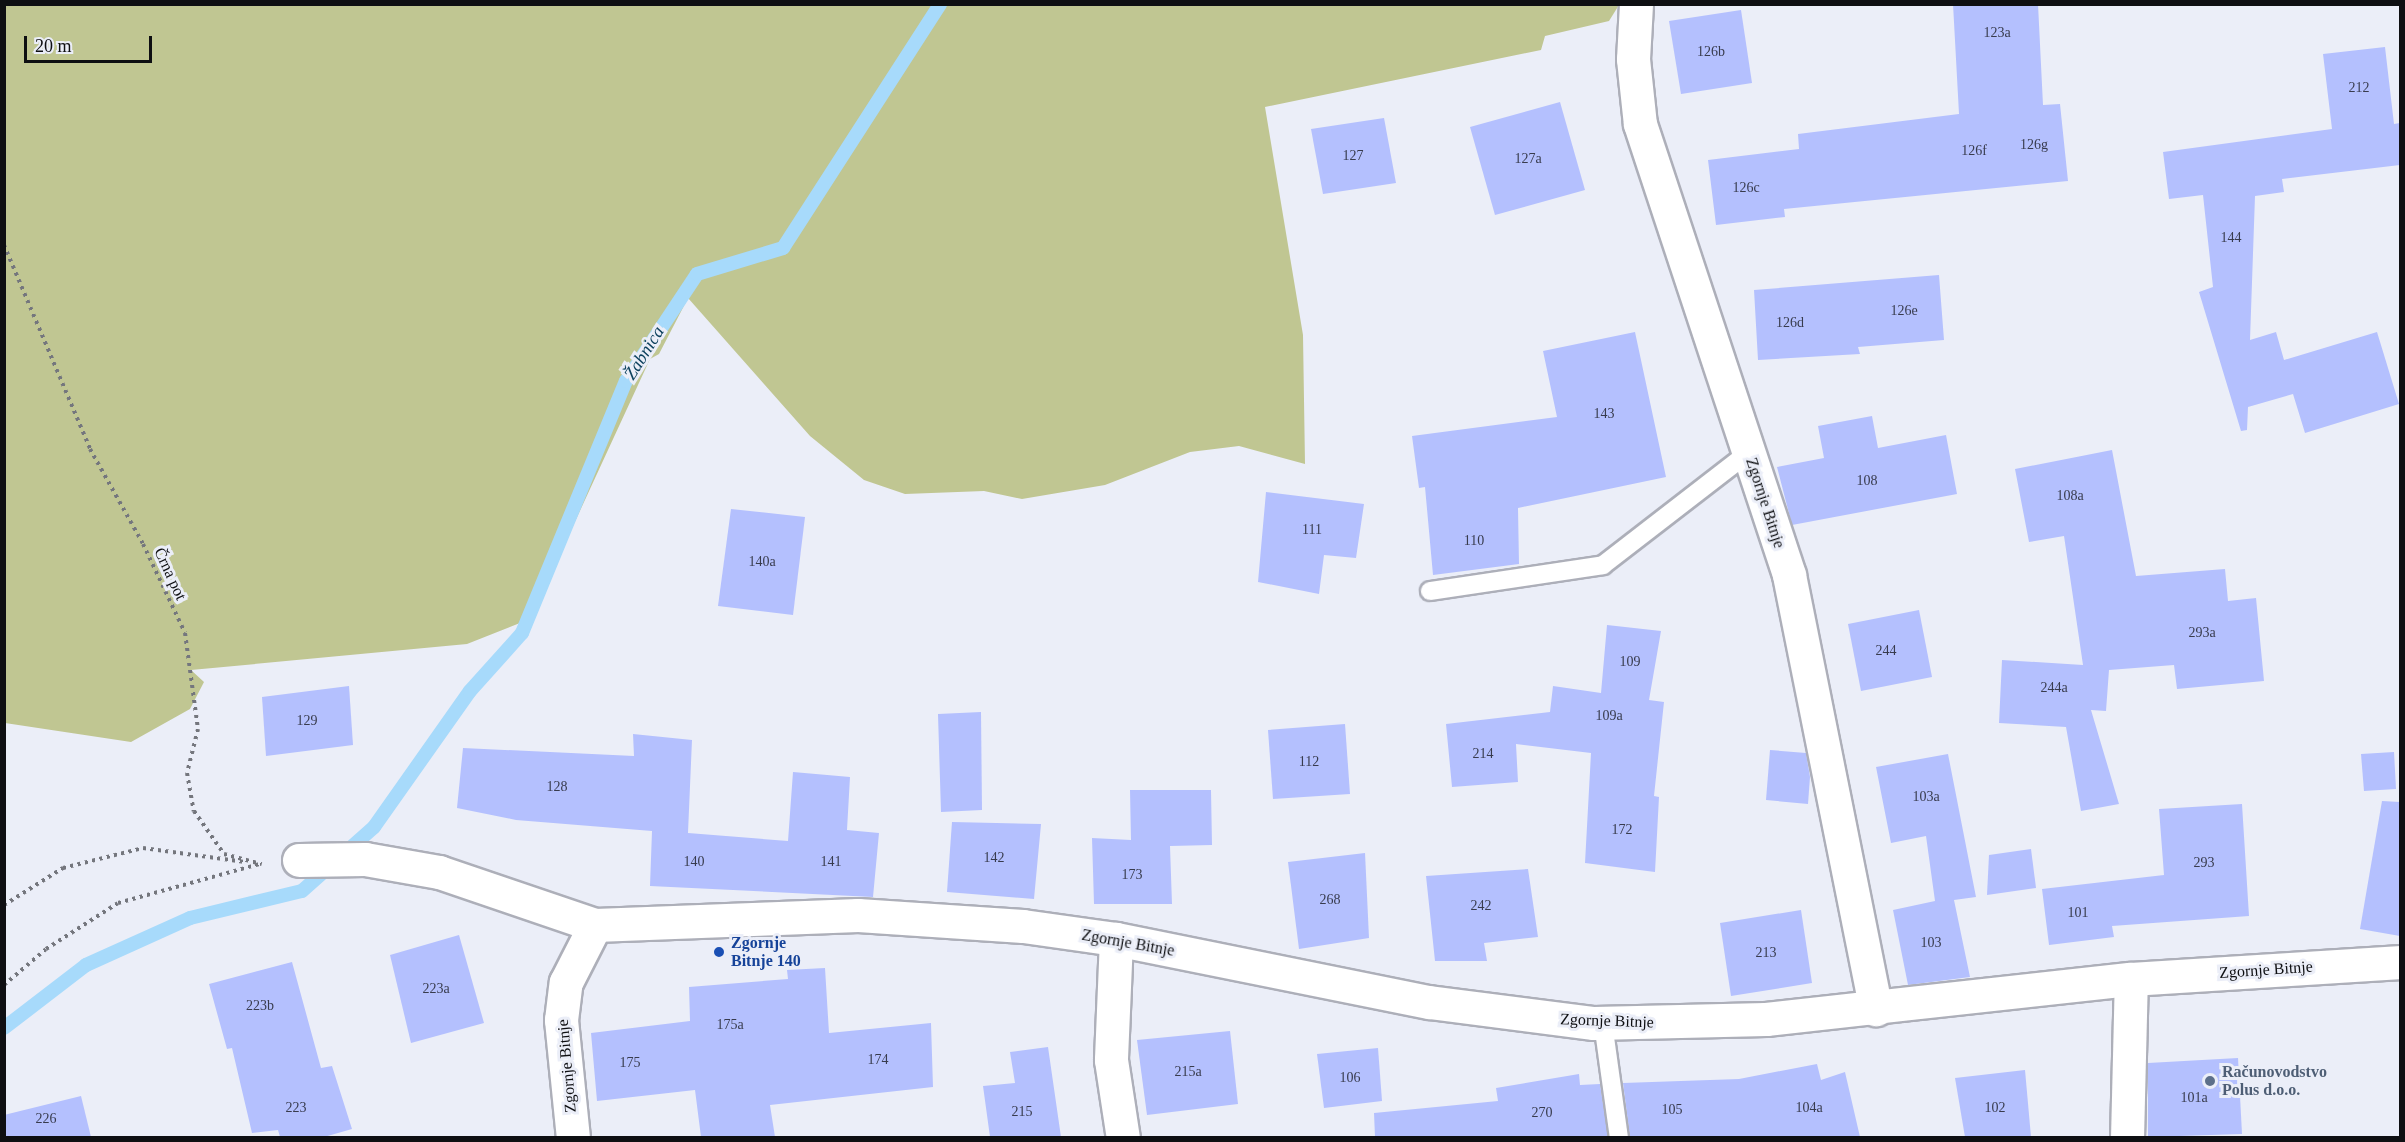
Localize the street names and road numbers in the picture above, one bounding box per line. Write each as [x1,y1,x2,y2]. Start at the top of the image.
street label: Zgornje Bitnje [1741,455,1789,551]
street label: Črna pot [150,545,190,603]
street label: Zgornje Bitnje [1080,925,1176,961]
street label: Zgornje Bitnje [2219,957,2313,983]
street label: Zgornje Bitnje [1560,1010,1654,1032]
street label: Zgornje Bitnje [553,1018,581,1114]

